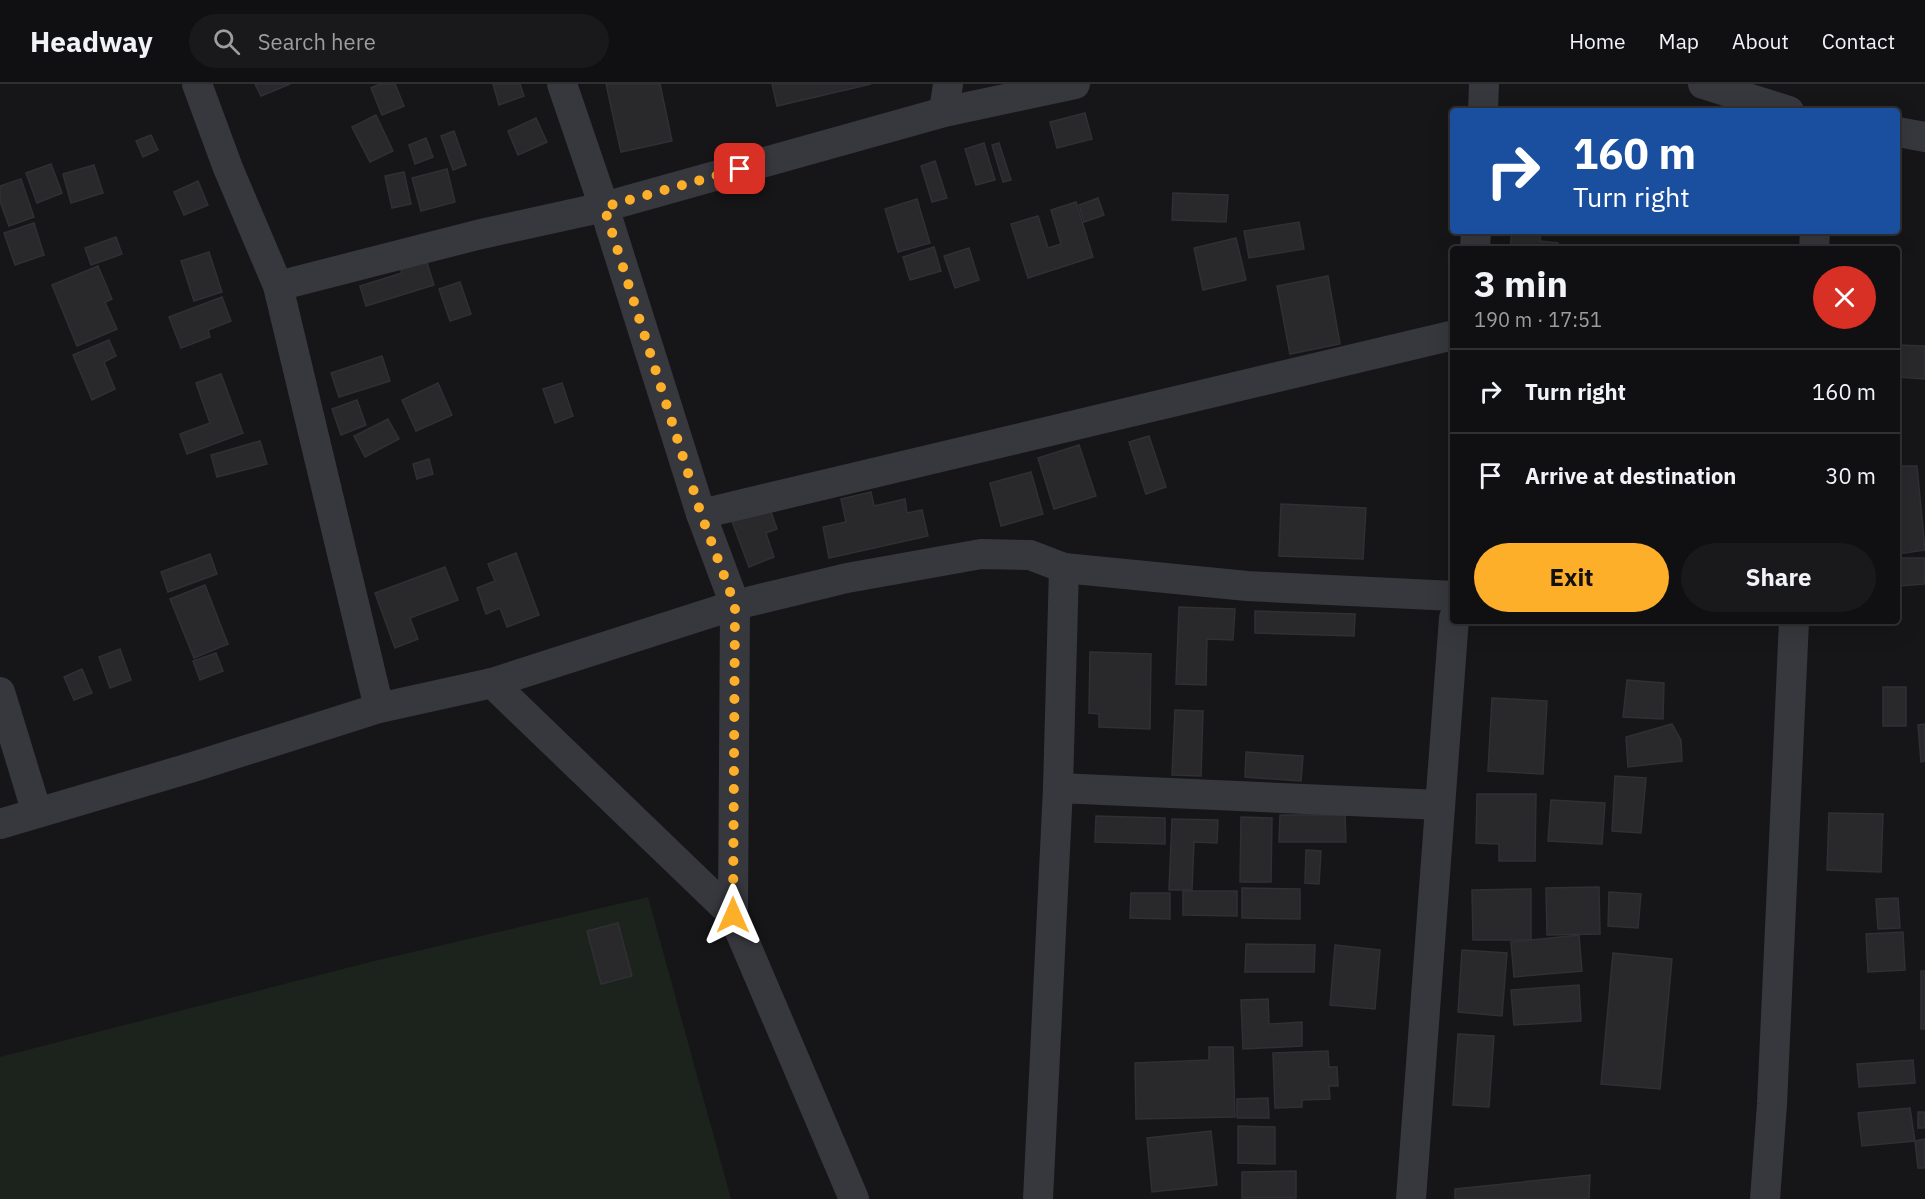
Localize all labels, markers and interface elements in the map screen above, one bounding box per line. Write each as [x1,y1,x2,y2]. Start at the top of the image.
search box [189,14,609,68]
text: Headway [30,23,153,60]
icon: search [210,25,243,58]
text: Search here [258,27,376,56]
text: Home [1569,27,1626,55]
text: Map [1659,27,1699,55]
text: About [1732,27,1789,55]
text: Contact [1822,27,1895,55]
text: 160 m [1573,126,1696,181]
icon: right [1474,132,1552,210]
pin [714,143,765,194]
icon: arrive [723,152,756,185]
text: Turn right [1573,179,1690,214]
text: 3 min [1474,260,1568,307]
button: close [1813,266,1876,329]
text: 190 m · 17:51 [1474,306,1602,333]
icon: right [1474,375,1507,408]
text: Turn right [1525,377,1626,406]
text: 160 m [1812,377,1876,406]
icon: arrive [1474,459,1507,492]
text: Arrive at destination [1525,461,1736,490]
text: 30 m [1825,461,1876,490]
button: Exit [1474,543,1669,612]
button: Share [1681,543,1876,612]
position arrow [701,883,765,947]

